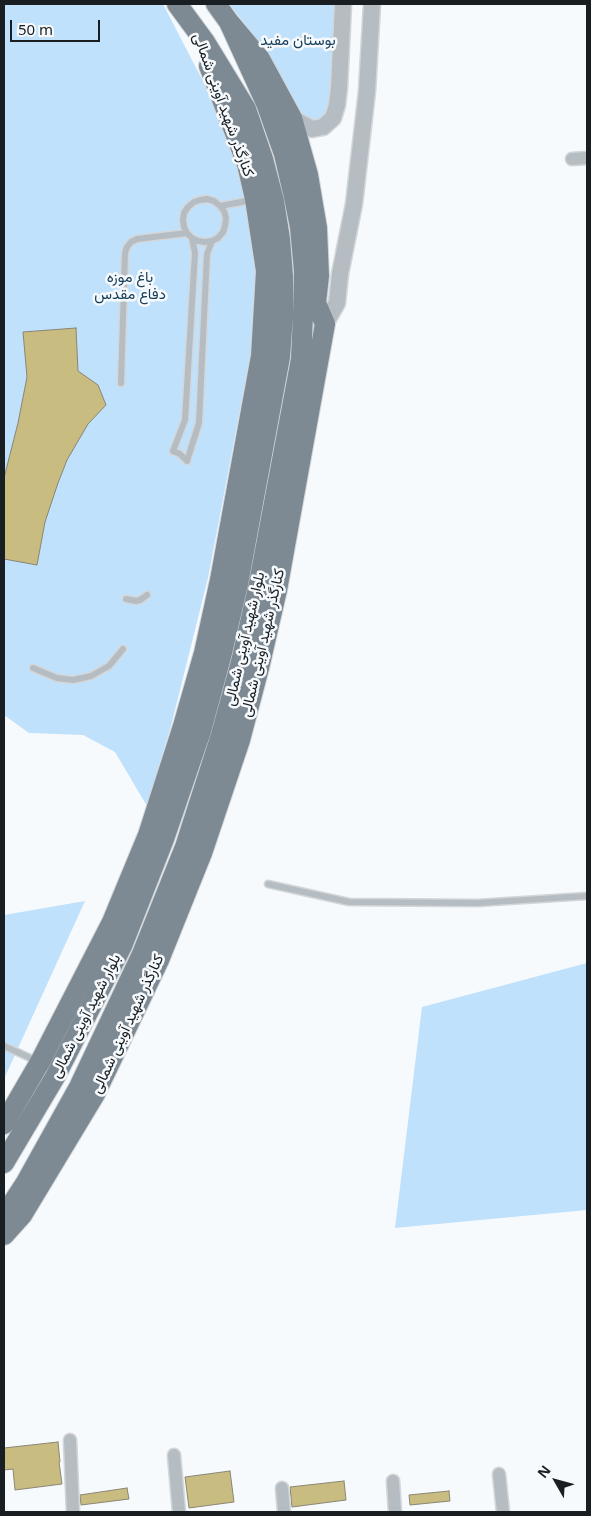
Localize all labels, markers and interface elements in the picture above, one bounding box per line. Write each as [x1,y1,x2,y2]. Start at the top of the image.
scale bar [12,10,102,42]
text: 50 m [18,19,53,39]
street label: کنارگذر شهید آوینی شمالی [189,31,257,179]
park label: بوستان مفید [260,32,336,50]
park label: باغ موزه دفاع مقدس [94,269,166,304]
street label: کنارگذر شهید آوینی شمالی [237,567,289,719]
street label: بلوار شهید آوینی شمالی [221,570,269,708]
street label: بلوار شهید آوینی شمالی [47,951,125,1081]
street label: کنارگذر شهید آوینی شمالی [88,952,168,1096]
north arrow [531,1456,581,1506]
text: N [533,1461,555,1482]

